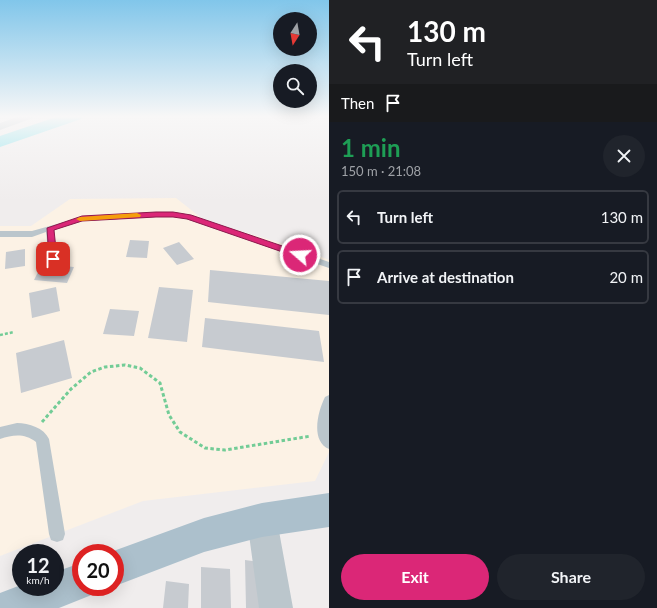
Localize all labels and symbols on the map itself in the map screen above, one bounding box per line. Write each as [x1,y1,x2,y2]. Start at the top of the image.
north arrow [273,12,317,56]
position arrow [279,234,321,276]
pin [36,242,70,276]
speed limit sign: 20 [72,544,124,596]

